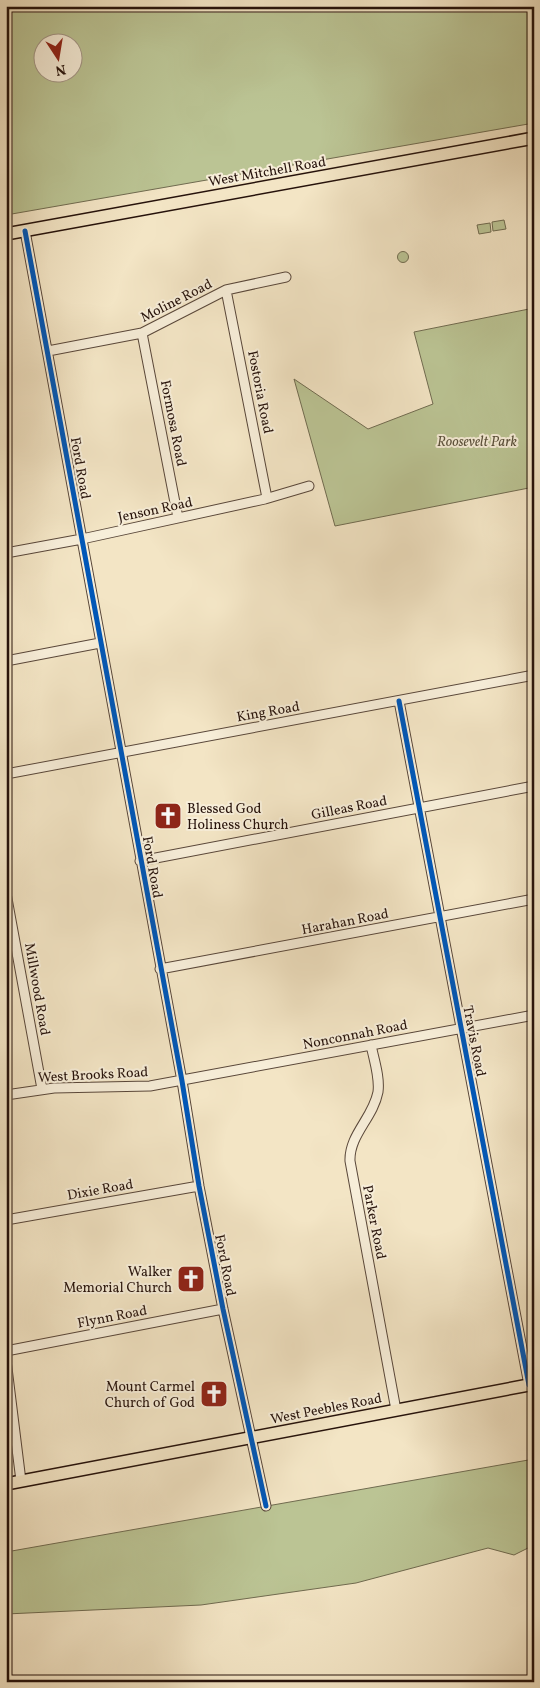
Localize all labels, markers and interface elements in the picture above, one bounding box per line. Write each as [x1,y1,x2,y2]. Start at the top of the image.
north arrow [32,32,82,82]
text: N [53,59,67,80]
street label: West Mitchell Road [207,153,328,192]
street label: Moline Road [138,275,216,327]
street label: Fostoria Road [242,349,277,436]
street label: Formosa Road [155,378,190,468]
park label: Roosevelt Park [437,433,517,452]
street label: Ford Road [65,436,94,501]
street label: Jenson Road [116,493,194,528]
street label: King Road [235,698,301,727]
street label: Gilleas Road [310,792,389,825]
place label: Blessed God Holiness Church [187,800,289,835]
church icon: Blessed God Holiness Church [153,801,183,831]
street label: Ford Road [137,835,166,900]
street label: Harahan Road [300,905,391,940]
street label: Millwood Road [19,942,54,1037]
street label: Travis Road [457,1004,490,1079]
street label: Nonconnah Road [301,1016,409,1055]
street label: West Brooks Road [37,1063,149,1088]
street label: Dixie Road [66,1175,135,1206]
street label: Parker Road [357,1184,390,1261]
street label: Ford Road [209,1233,240,1298]
place label: Walker Memorial Church [63,1263,172,1298]
church icon: Walker Memorial Church [176,1264,206,1294]
street label: Flynn Road [76,1301,149,1334]
place label: Mount Carmel Church of God [105,1378,195,1413]
church icon: Mount Carmel Church of God [199,1379,229,1409]
street label: West Peebles Road [269,1389,384,1430]

